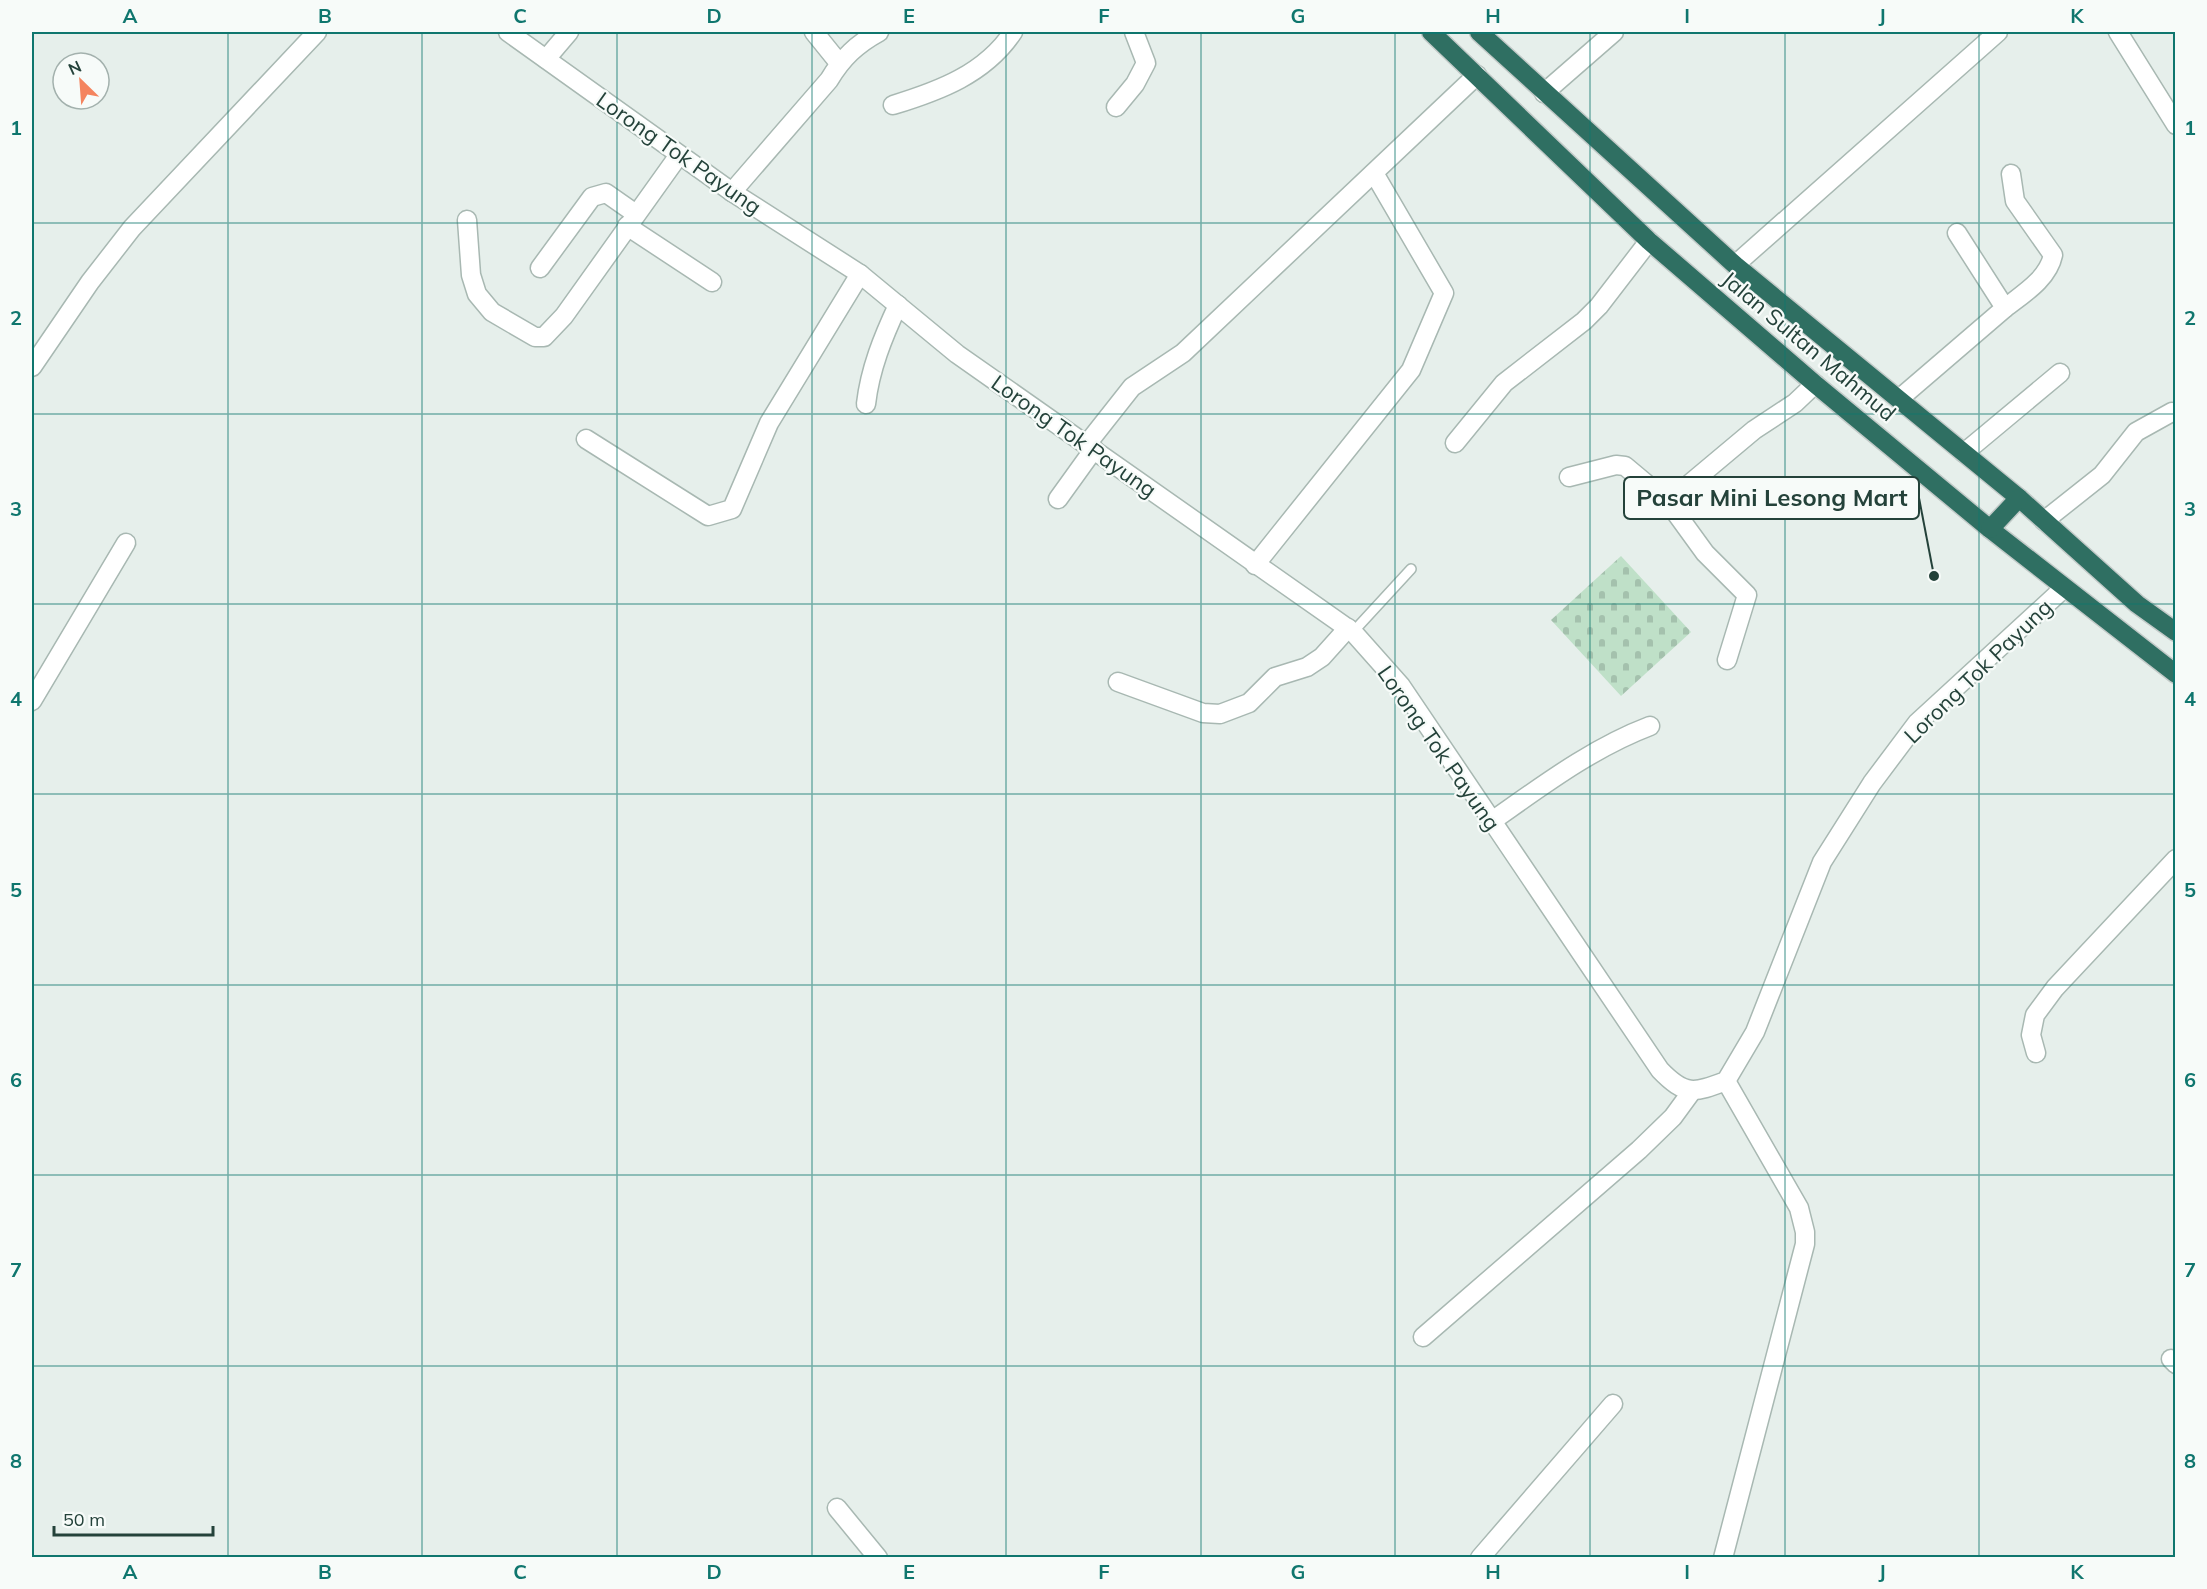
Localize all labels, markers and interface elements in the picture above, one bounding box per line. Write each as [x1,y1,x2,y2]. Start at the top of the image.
text: A [123,3,138,28]
text: B [318,3,332,28]
text: C [513,3,527,28]
text: D [706,3,722,28]
text: E [903,3,915,28]
text: F [1098,3,1110,28]
text: G [1291,3,1305,28]
text: H [1485,3,1501,28]
text: I [1684,3,1690,28]
text: J [1878,3,1886,28]
text: K [2070,3,2084,28]
north arrow [51,51,111,111]
text: N [65,56,84,79]
street label: Lorong Tok Payung [591,85,767,221]
text: 1 [10,115,22,140]
text: 1 [2184,115,2196,140]
street label: Jalan Sultan Mahmud [1716,265,1902,427]
text: 2 [10,305,22,330]
text: 2 [2184,305,2196,330]
street label: Lorong Tok Payung [986,368,1162,504]
callout: Pasar Mini Lesong Mart [1624,477,1919,519]
text: Pasar Mini Lesong Mart [1636,482,1908,512]
text: 3 [10,496,22,521]
text: 3 [2184,496,2196,521]
street label: Lorong Tok Payung [1898,593,2058,749]
street label: Lorong Tok Payung [1371,660,1507,836]
text: 4 [10,686,22,711]
text: 4 [2184,686,2196,711]
text: 5 [10,877,22,902]
text: 5 [2184,877,2196,902]
text: 6 [10,1067,22,1092]
text: 6 [2184,1067,2196,1092]
text: 7 [10,1257,22,1282]
text: 7 [2184,1257,2196,1282]
text: 8 [10,1448,22,1473]
text: 8 [2184,1448,2196,1473]
scale bar [54,1499,213,1537]
text: 50 m [63,1508,105,1531]
text: A [123,1559,138,1584]
text: B [318,1559,332,1584]
text: C [513,1559,527,1584]
text: D [706,1559,722,1584]
text: E [903,1559,915,1584]
text: F [1098,1559,1110,1584]
text: G [1291,1559,1305,1584]
text: H [1485,1559,1501,1584]
text: I [1684,1559,1690,1584]
text: J [1878,1559,1886,1584]
text: K [2070,1559,2084,1584]

